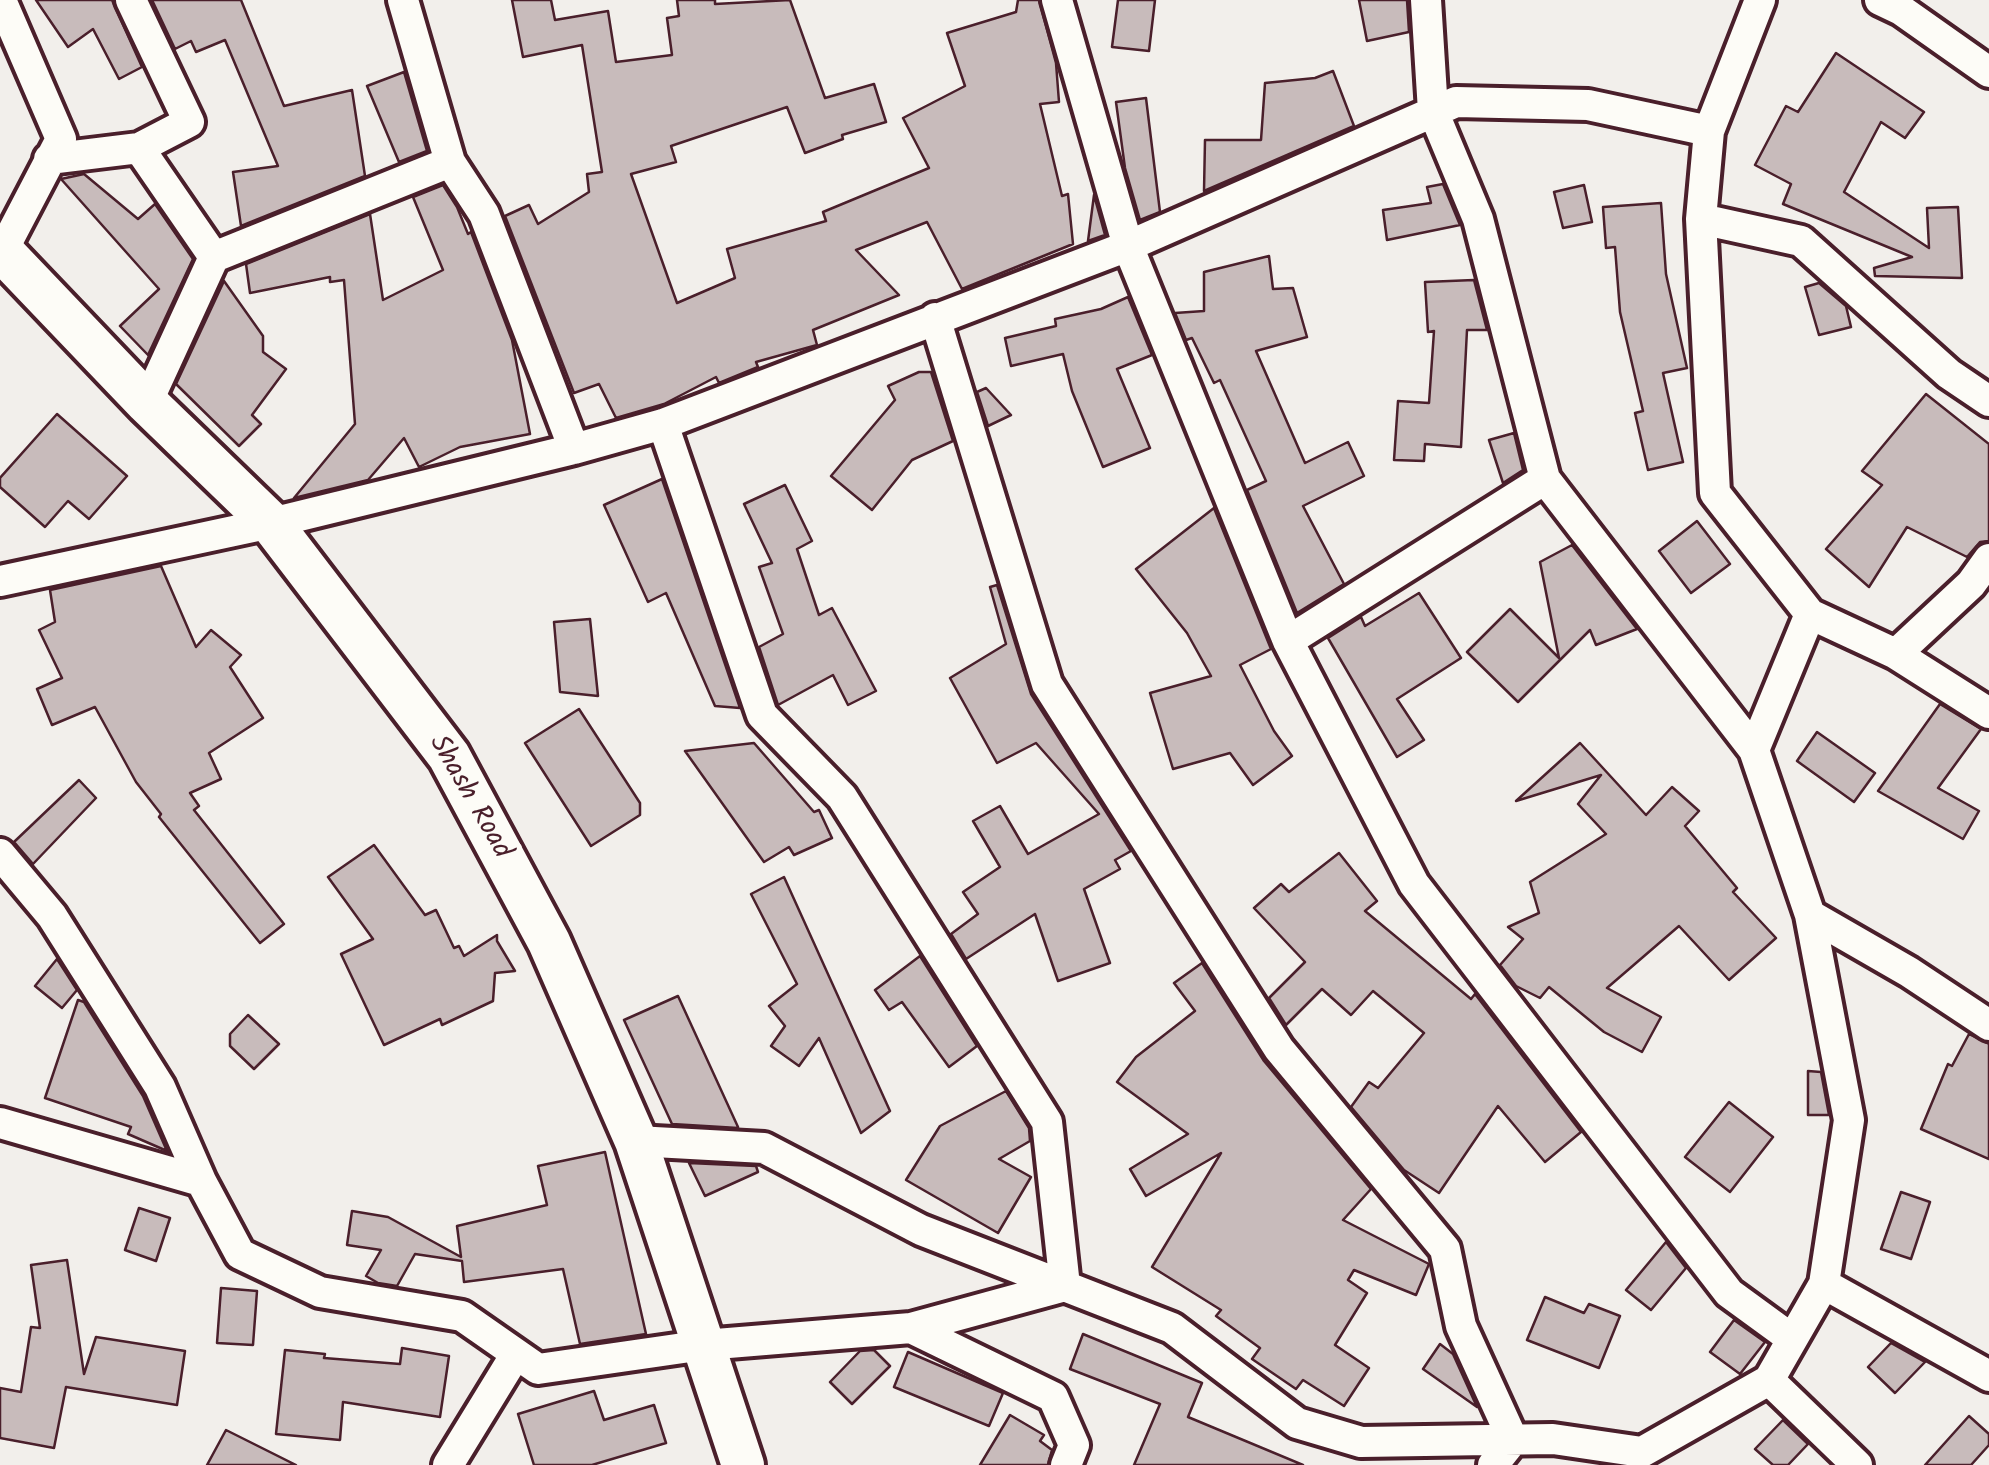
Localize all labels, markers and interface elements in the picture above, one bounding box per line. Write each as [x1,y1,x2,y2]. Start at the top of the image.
street label: Shash Road [419,730,517,866]

